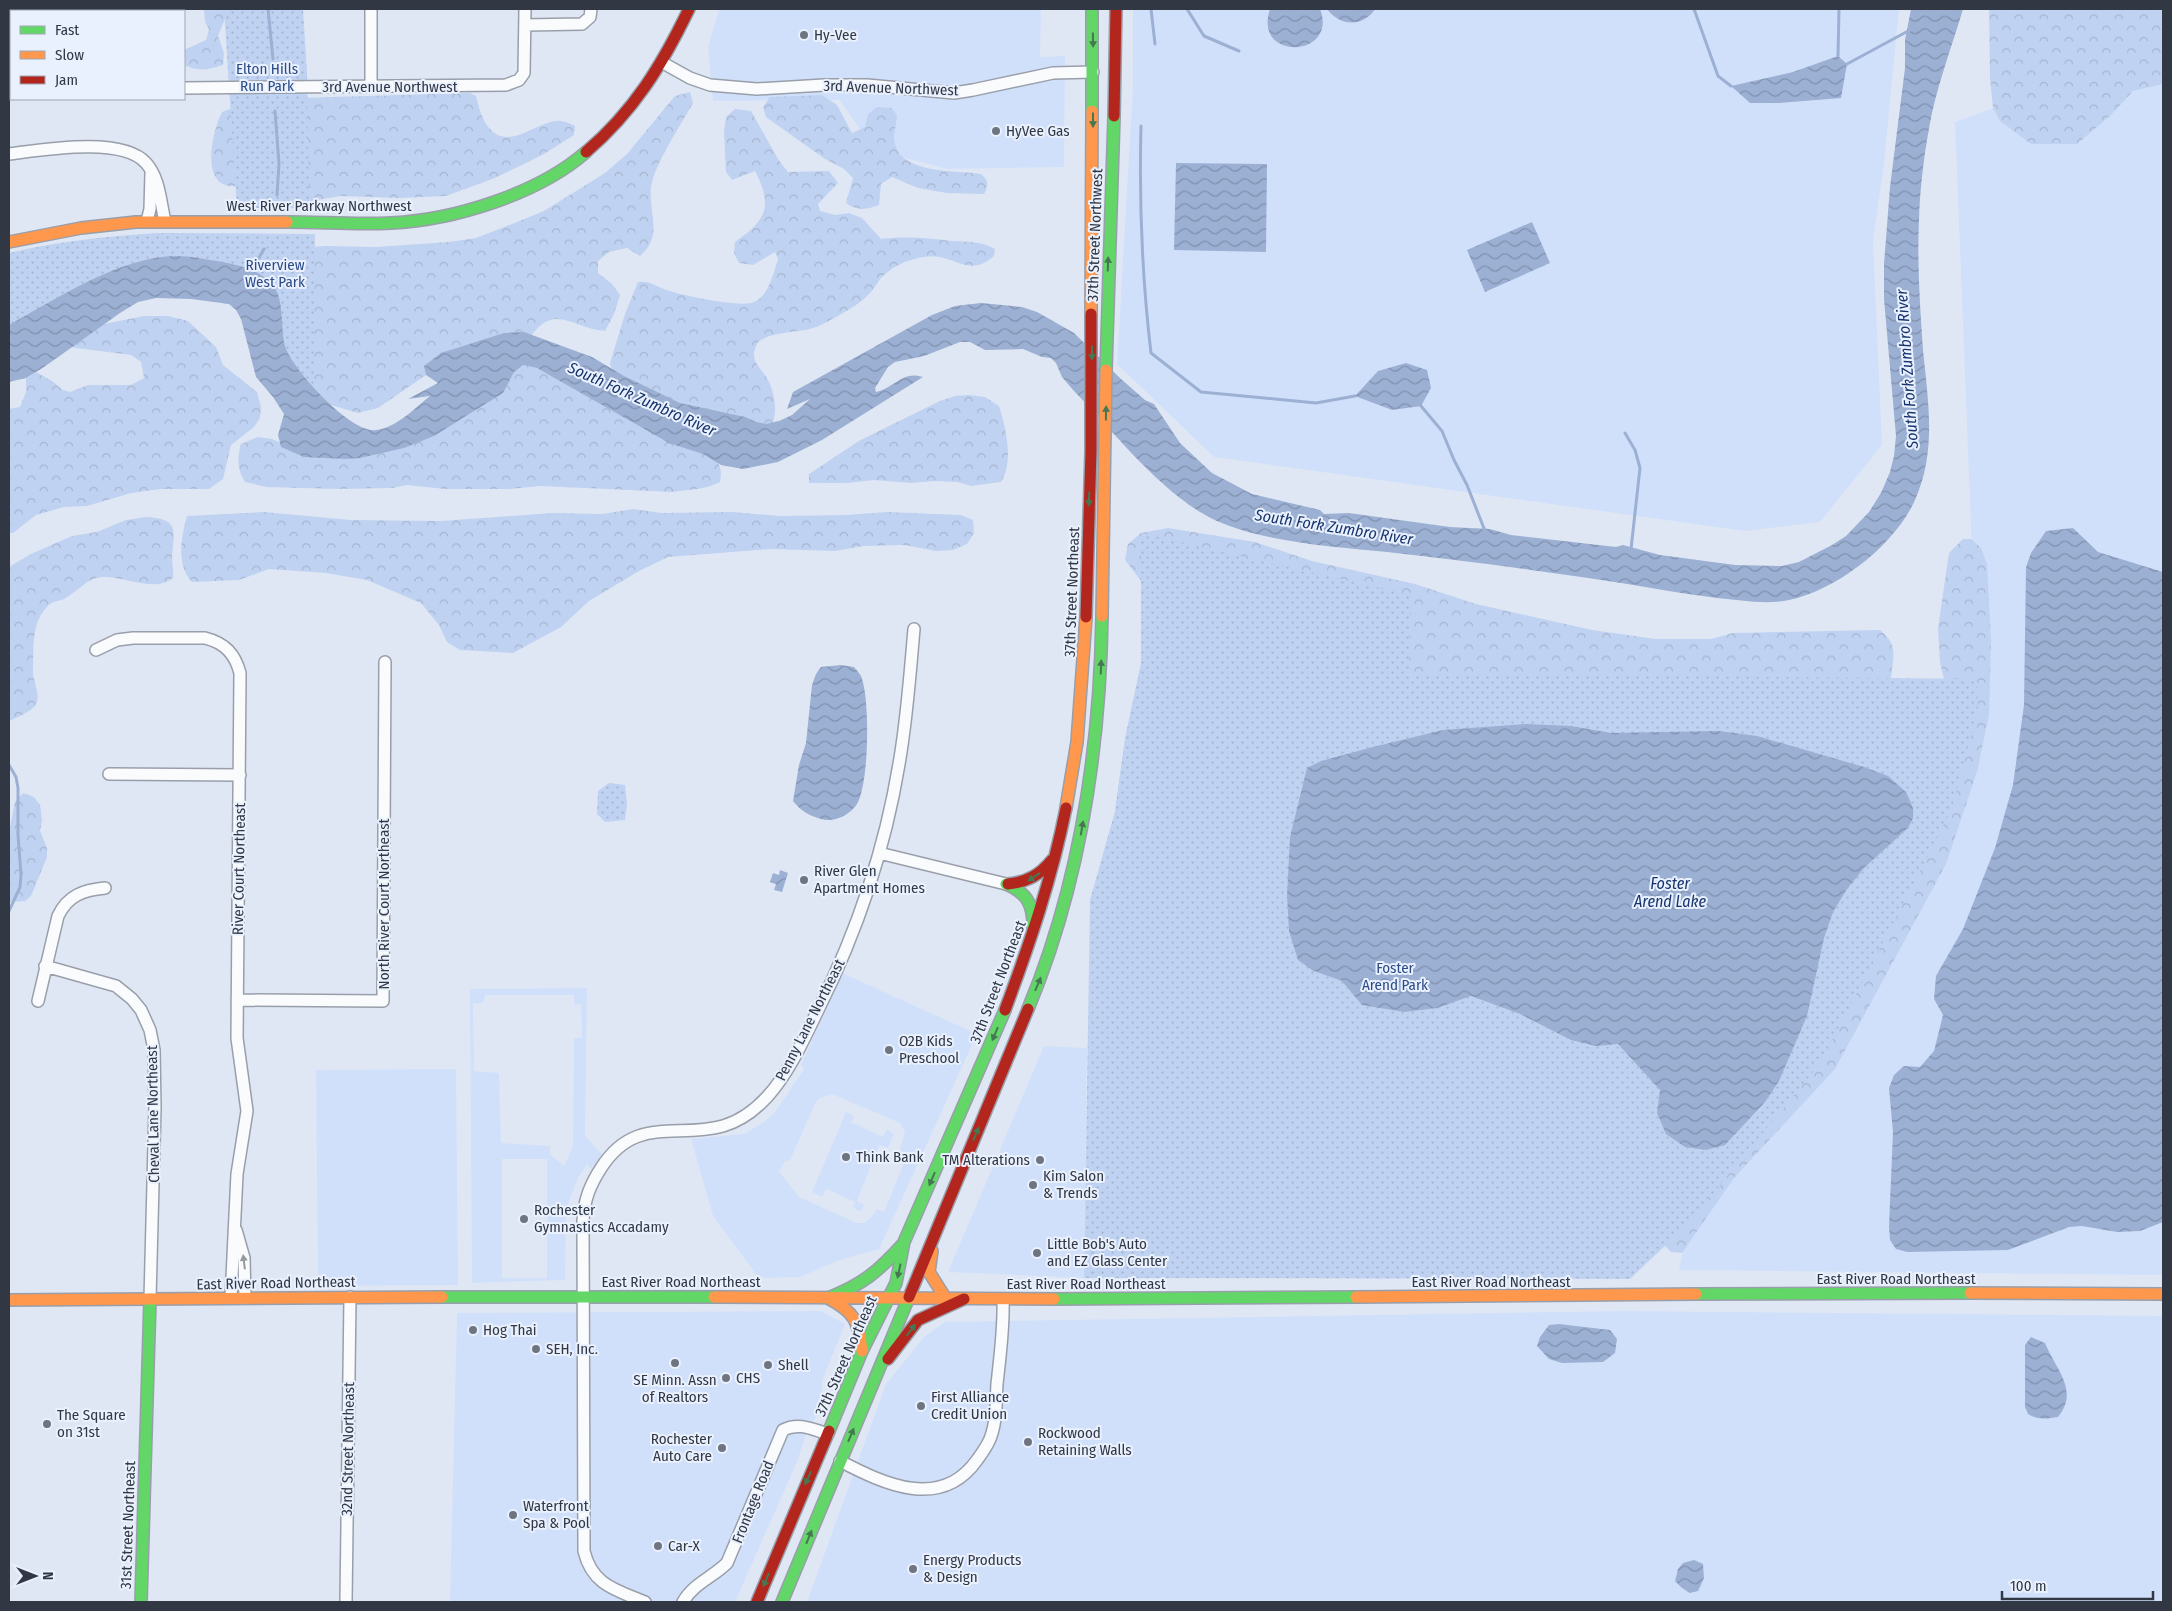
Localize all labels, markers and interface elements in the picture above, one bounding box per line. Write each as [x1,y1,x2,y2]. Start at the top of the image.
legend [10,10,185,100]
text: Fast [55,21,79,39]
place label: Hy-Vee [814,26,857,44]
marker: Hy-Vee [798,29,810,41]
one-way arrow [1089,32,1097,48]
text: Slow [55,46,84,64]
park label: Elton Hills Run Park [236,60,298,95]
text: Jam [55,71,78,89]
street label: 3rd Avenue Northwest [823,77,959,99]
street label: 3rd Avenue Northwest [322,78,458,96]
one-way arrow [1089,113,1097,129]
place label: HyVee Gas [1006,122,1070,140]
marker: HyVee Gas [990,125,1002,137]
street label: 37th Street Northwest [1084,168,1106,302]
street label: West River Parkway Northwest [226,197,412,215]
park label: Riverview West Park [245,256,305,291]
one-way arrow [1105,256,1113,272]
water label: South Fork Zumbro River [1892,288,1922,450]
one-way arrow [1088,345,1096,361]
water label: South Fork Zumbro River [564,357,719,440]
one-way arrow [1102,405,1110,421]
one-way arrow [1085,492,1093,508]
water label: South Fork Zumbro River [1253,505,1415,549]
street label: 37th Street Northeast [1061,526,1083,657]
one-way arrow [1098,658,1106,674]
street label: River Court Northeast [229,803,249,935]
street label: North River Court Northeast [375,818,393,989]
one-way arrow [1078,819,1086,835]
place label: River Glen Apartment Homes [814,862,925,897]
one-way arrow [1028,872,1041,882]
marker: River Glen Apartment Homes [798,874,810,886]
water label: Foster Arend Lake [1633,874,1706,911]
street label: 37th Street Northeast [966,918,1030,1046]
street label: Penny Lane Northeast [771,956,849,1084]
park label: Foster Arend Park [1362,959,1428,994]
one-way arrow [1035,977,1043,991]
one-way arrow [990,1027,998,1041]
place label: O2B Kids Preschool [899,1032,959,1067]
marker: O2B Kids Preschool [883,1044,895,1056]
street label: Cheval Lane Northeast [143,1045,163,1183]
one-way arrow [972,1127,980,1141]
place label: Think Bank [856,1148,924,1166]
marker: Think Bank [840,1151,852,1163]
place label: TM Alterations [942,1151,1030,1169]
marker: TM Alterations [1034,1154,1046,1166]
place label: Kim Salon & Trends [1043,1167,1104,1202]
one-way arrow [927,1172,935,1186]
marker: Kim Salon & Trends [1027,1179,1039,1191]
place label: Rochester Gymnastics Accadamy [534,1201,669,1236]
marker: Rochester Gymnastics Accadamy [518,1213,530,1225]
place label: Little Bob's Auto and EZ Glass Center [1047,1235,1168,1270]
marker: Little Bob's Auto and EZ Glass Center [1031,1247,1043,1259]
one-way arrow [240,1254,248,1270]
one-way arrow [894,1263,902,1279]
street label: East River Road Northeast [1816,1270,1976,1288]
street label: East River Road Northeast [196,1273,356,1293]
street label: East River Road Northeast [601,1273,761,1291]
street label: East River Road Northeast [1411,1273,1571,1291]
street label: East River Road Northeast [1006,1275,1166,1293]
street label: 37th Street Northeast [811,1293,881,1419]
place label: Hog Thai [483,1321,537,1339]
marker: Hog Thai [467,1324,479,1336]
one-way arrow [905,1324,916,1337]
place label: SEH, Inc. [546,1340,598,1358]
marker: SEH, Inc. [530,1343,542,1355]
place label: Shell [778,1356,809,1374]
marker: SE Minn. Assn of Realtors [669,1357,681,1369]
marker: Shell [762,1359,774,1371]
place label: CHS [736,1369,760,1387]
place label: SE Minn. Assn of Realtors [633,1371,717,1406]
marker: CHS [720,1372,732,1384]
street label: 32nd Street Northeast [338,1382,358,1516]
place label: First Alliance Credit Union [931,1388,1009,1423]
marker: First Alliance Credit Union [915,1400,927,1412]
place label: The Square on 31st [57,1406,126,1441]
marker: The Square on 31st [41,1418,53,1430]
place label: Rockwood Retaining Walls [1038,1424,1132,1459]
one-way arrow [847,1427,855,1442]
place label: Rochester Auto Care [651,1430,713,1465]
marker: Rockwood Retaining Walls [1022,1436,1034,1448]
marker: Rochester Auto Care [716,1442,728,1454]
street label: Frontage Road [728,1458,778,1546]
street label: 31st Street Northeast [117,1460,139,1589]
one-way arrow [804,1471,812,1485]
place label: Waterfront Spa & Pool [523,1497,590,1532]
marker: Waterfront Spa & Pool [507,1509,519,1521]
one-way arrow [805,1530,813,1544]
place label: Car-X [668,1537,701,1555]
marker: Car-X [652,1540,664,1552]
north arrow [10,1551,60,1601]
place label: Energy Products & Design [923,1551,1021,1586]
marker: Energy Products & Design [907,1563,919,1575]
scale bar [2002,1568,2153,1600]
text: N [39,1572,56,1580]
one-way arrow [762,1573,770,1588]
text: 100 m [2010,1577,2047,1595]

